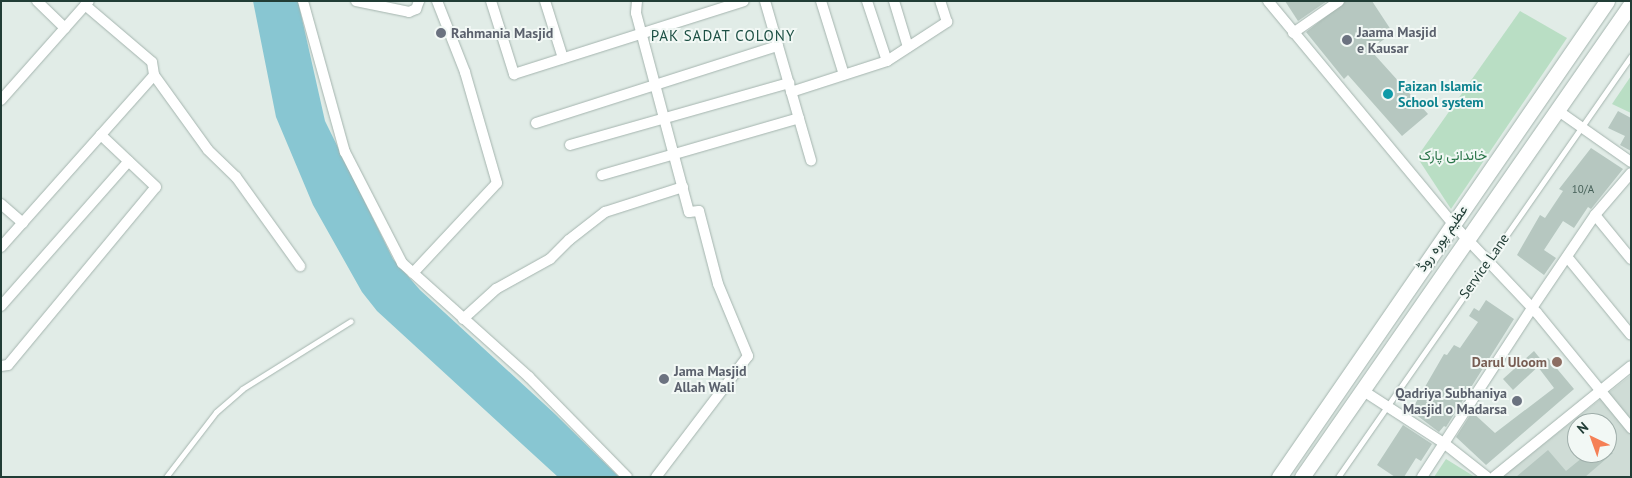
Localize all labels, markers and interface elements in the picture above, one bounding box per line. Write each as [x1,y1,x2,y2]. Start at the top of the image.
place label: Jaama Masjid e Kausar [1357,24,1436,56]
place label: Rahmania Masjid [451,25,553,41]
marker: Rahmania Masjid [435,27,447,39]
district label: PAK SADAT COLONY [648,27,798,45]
marker: Jaama Masjid e Kausar [1341,34,1353,46]
place label: Faizan Islamic School system [1398,78,1484,110]
marker: Faizan Islamic School system [1382,88,1394,100]
park label: خاندانی پارک [1419,147,1487,163]
house number: 10/A [1572,182,1594,196]
street label: عظیم پورہ روڈ [1413,202,1471,274]
street label: Service Lane [1456,230,1512,302]
place label: Darul Uloom [1472,354,1547,370]
marker: Darul Uloom [1551,356,1563,368]
place label: Jama Masjid Allah Wali [674,363,746,396]
marker: Jama Masjid Allah Wali [658,373,670,385]
place label: Qadriya Subhaniya Masjid o Madarsa [1395,385,1507,418]
marker: Qadriya Subhaniya Masjid o Madarsa [1511,395,1523,407]
north arrow [1567,413,1617,463]
text: N [1573,418,1592,437]

